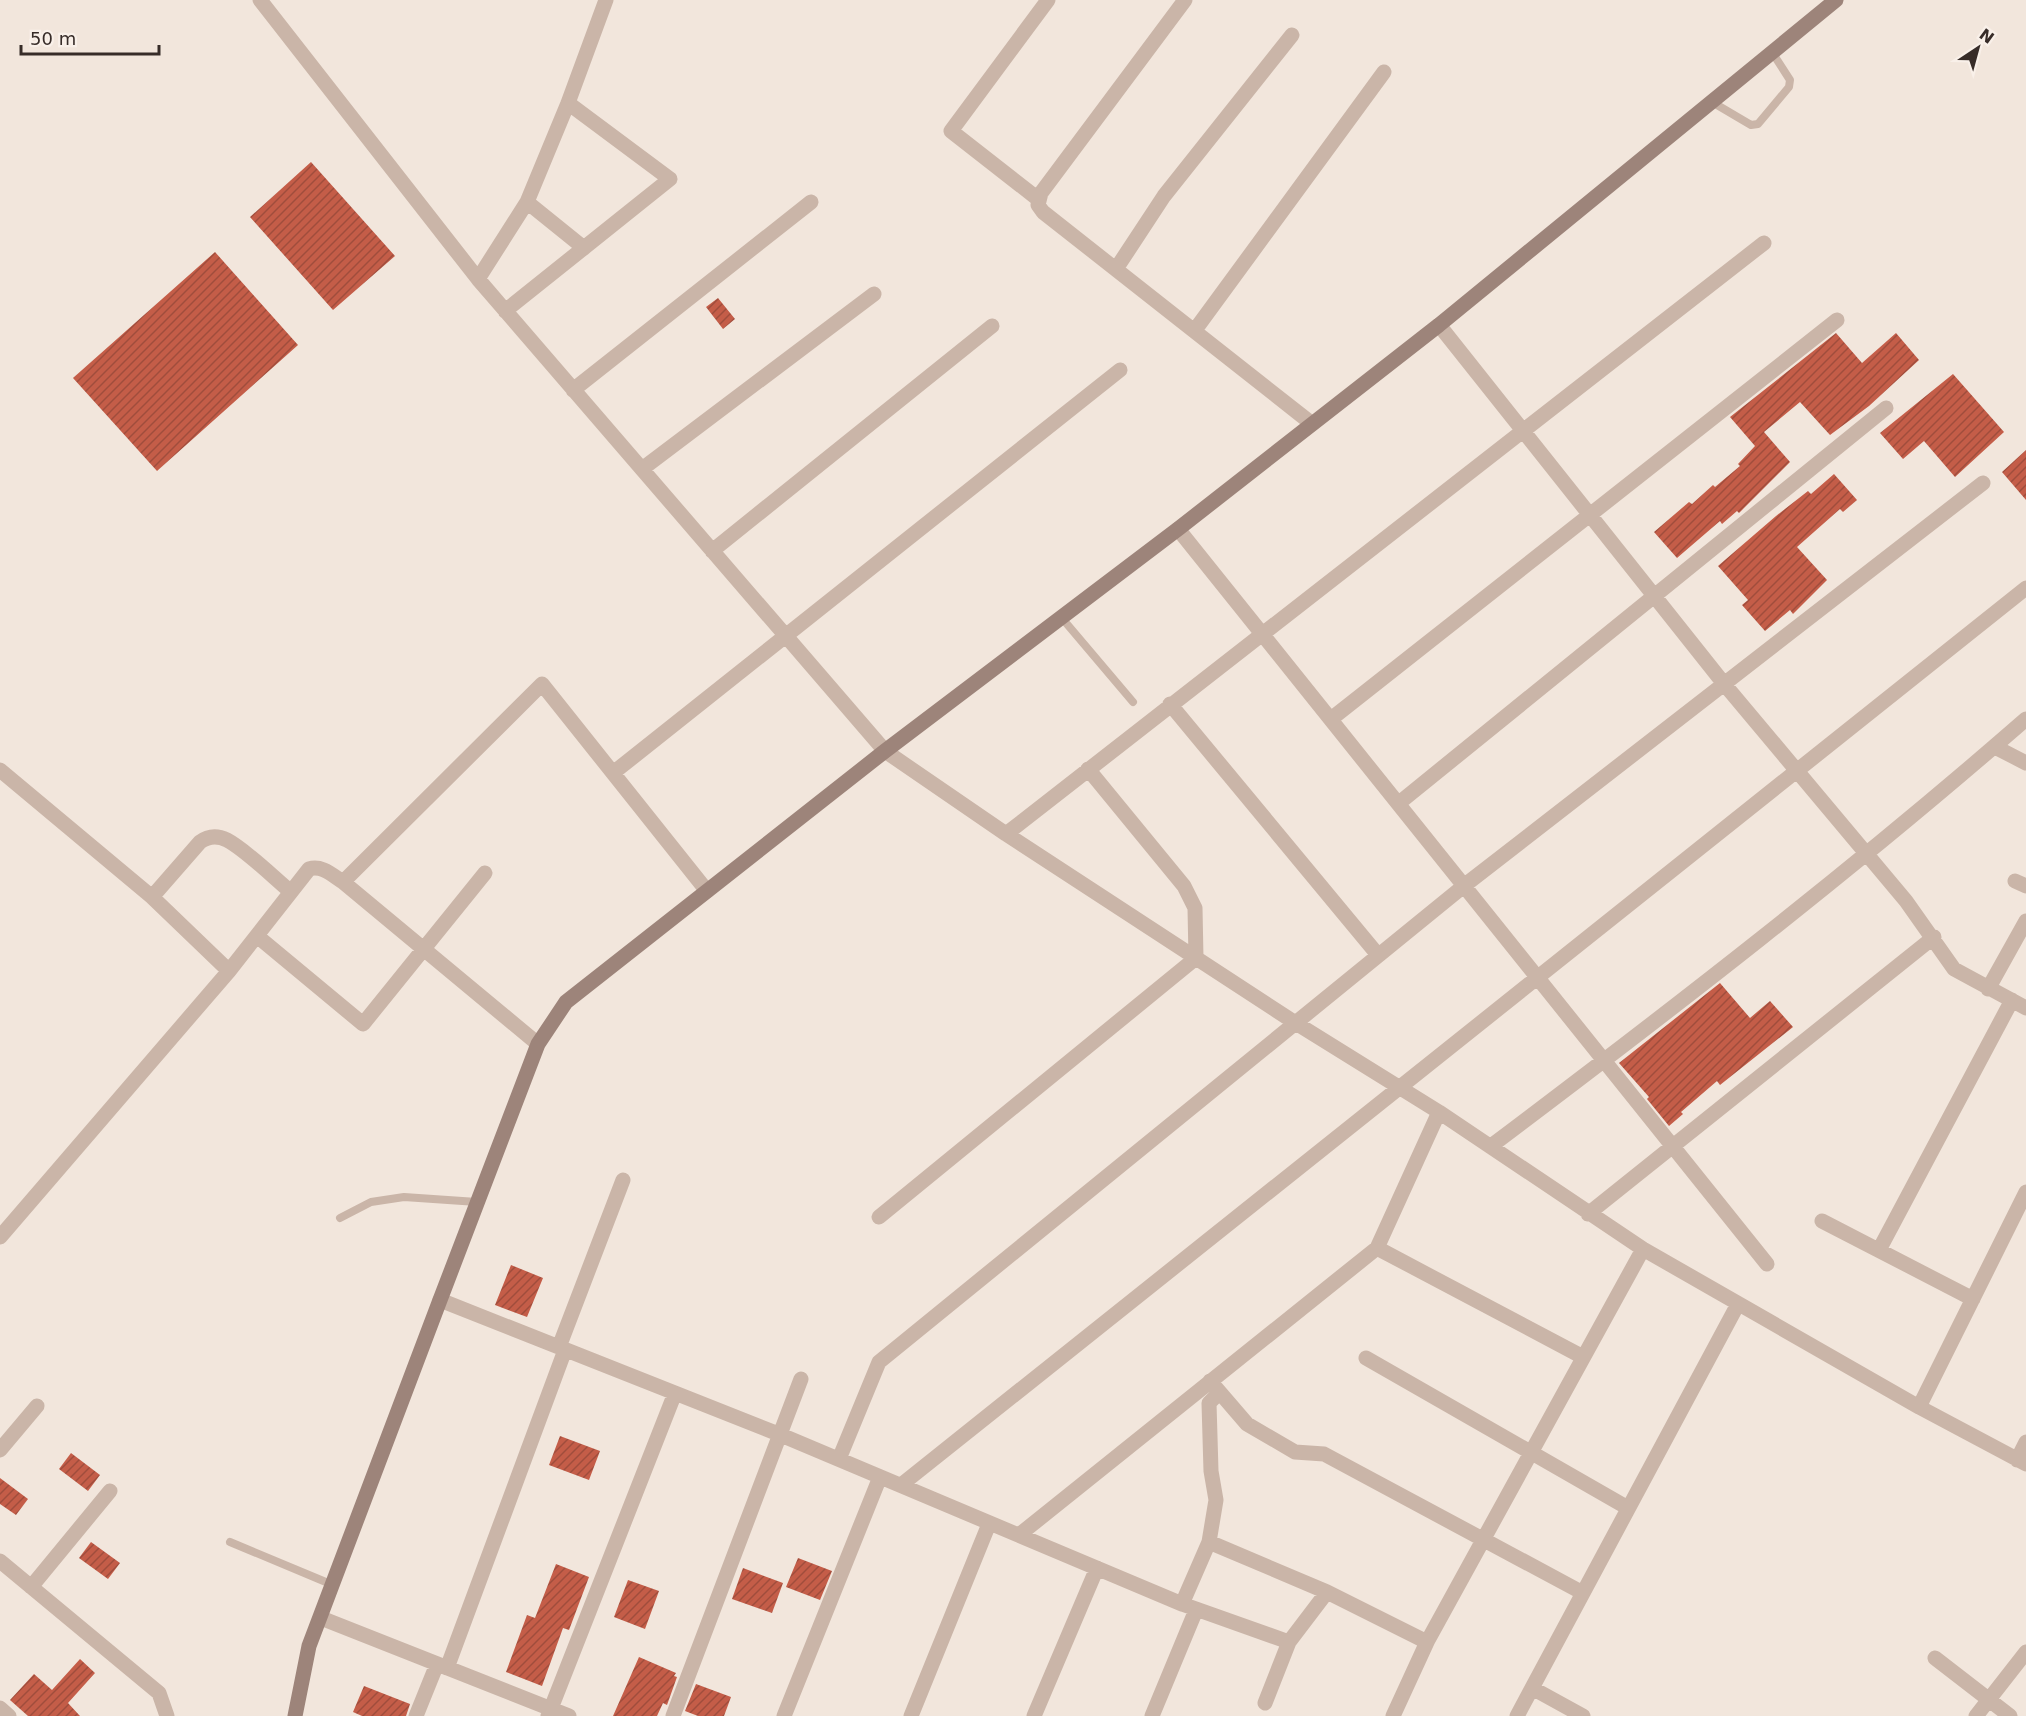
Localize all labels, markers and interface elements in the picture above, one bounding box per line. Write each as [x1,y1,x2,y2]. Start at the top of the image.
scale bar [21,18,159,56]
north arrow [1948,18,2008,78]
text: N [1976,25,1998,48]
text: 50 m [30,28,76,49]

